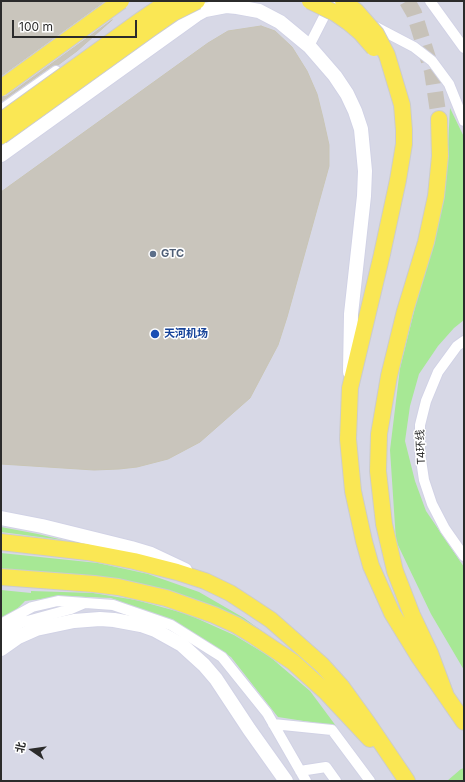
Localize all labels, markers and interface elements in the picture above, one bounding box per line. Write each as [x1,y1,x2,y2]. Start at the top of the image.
scale bar [14,12,139,38]
text: 100 m [19,19,53,34]
place label: GTC [161,247,184,261]
marker: GTC [148,249,158,259]
place label: 天河机场 [164,327,208,341]
marker: 天河机场 [149,328,161,340]
street label: T4环线 [414,429,428,465]
north arrow [12,730,52,770]
text: 北 [12,740,28,754]

